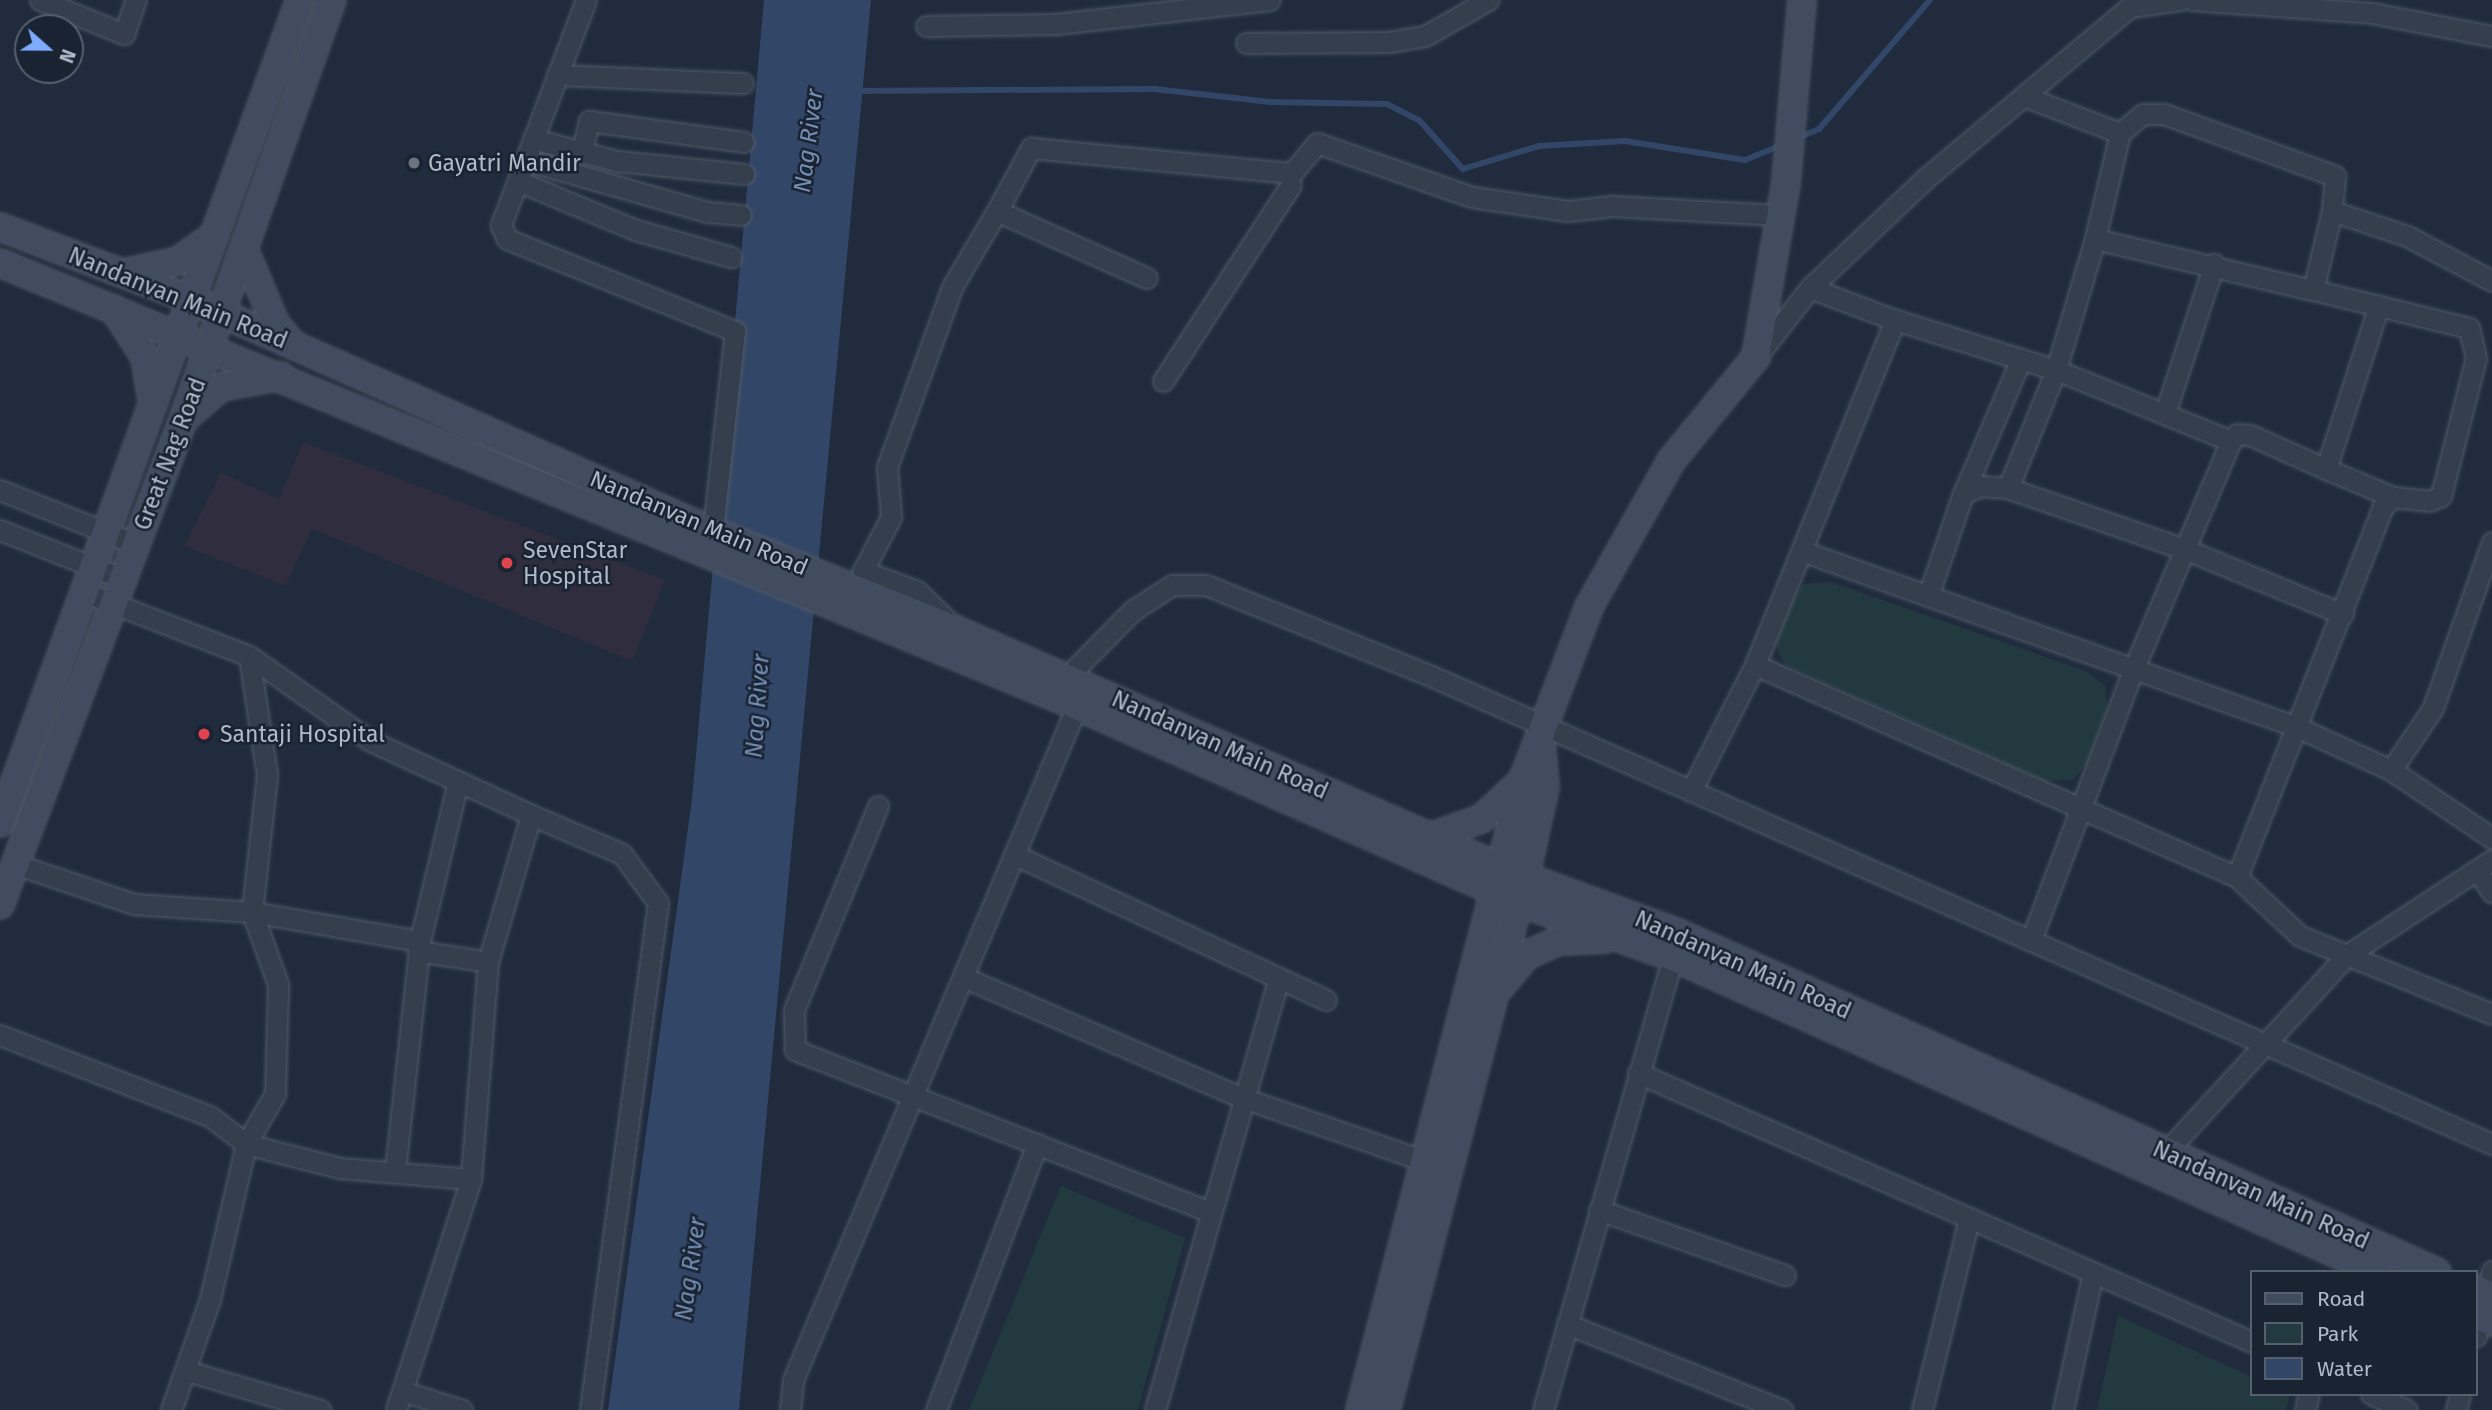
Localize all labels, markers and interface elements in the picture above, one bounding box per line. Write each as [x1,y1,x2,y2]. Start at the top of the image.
north arrow [14,14,84,84]
text: N [54,46,80,66]
water label: Nag River [788,88,830,194]
place label: Gayatri Mandir [428,149,581,177]
marker: Gayatri Mandir [406,155,422,171]
street label: Nandanvan Main Road [64,241,292,355]
street label: Great Nag Road [128,374,212,534]
street label: Nandanvan Main Road [586,465,812,581]
place label: SevenStar Hospital [523,536,627,590]
marker: SevenStar Hospital [497,553,517,573]
water label: Nag River [740,653,776,759]
street label: Nandanvan Main Road [1108,685,1332,805]
place label: Santaji Hospital [220,720,385,748]
marker: Santaji Hospital [194,724,214,744]
street label: Nandanvan Main Road [1631,905,1855,1025]
street label: Nandanvan Main Road [2149,1135,2373,1255]
water label: Nag River [669,1215,713,1323]
legend [2250,1270,2478,1396]
text: Road [2317,1286,2365,1312]
text: Park [2317,1321,2358,1347]
text: Water [2317,1356,2372,1382]

